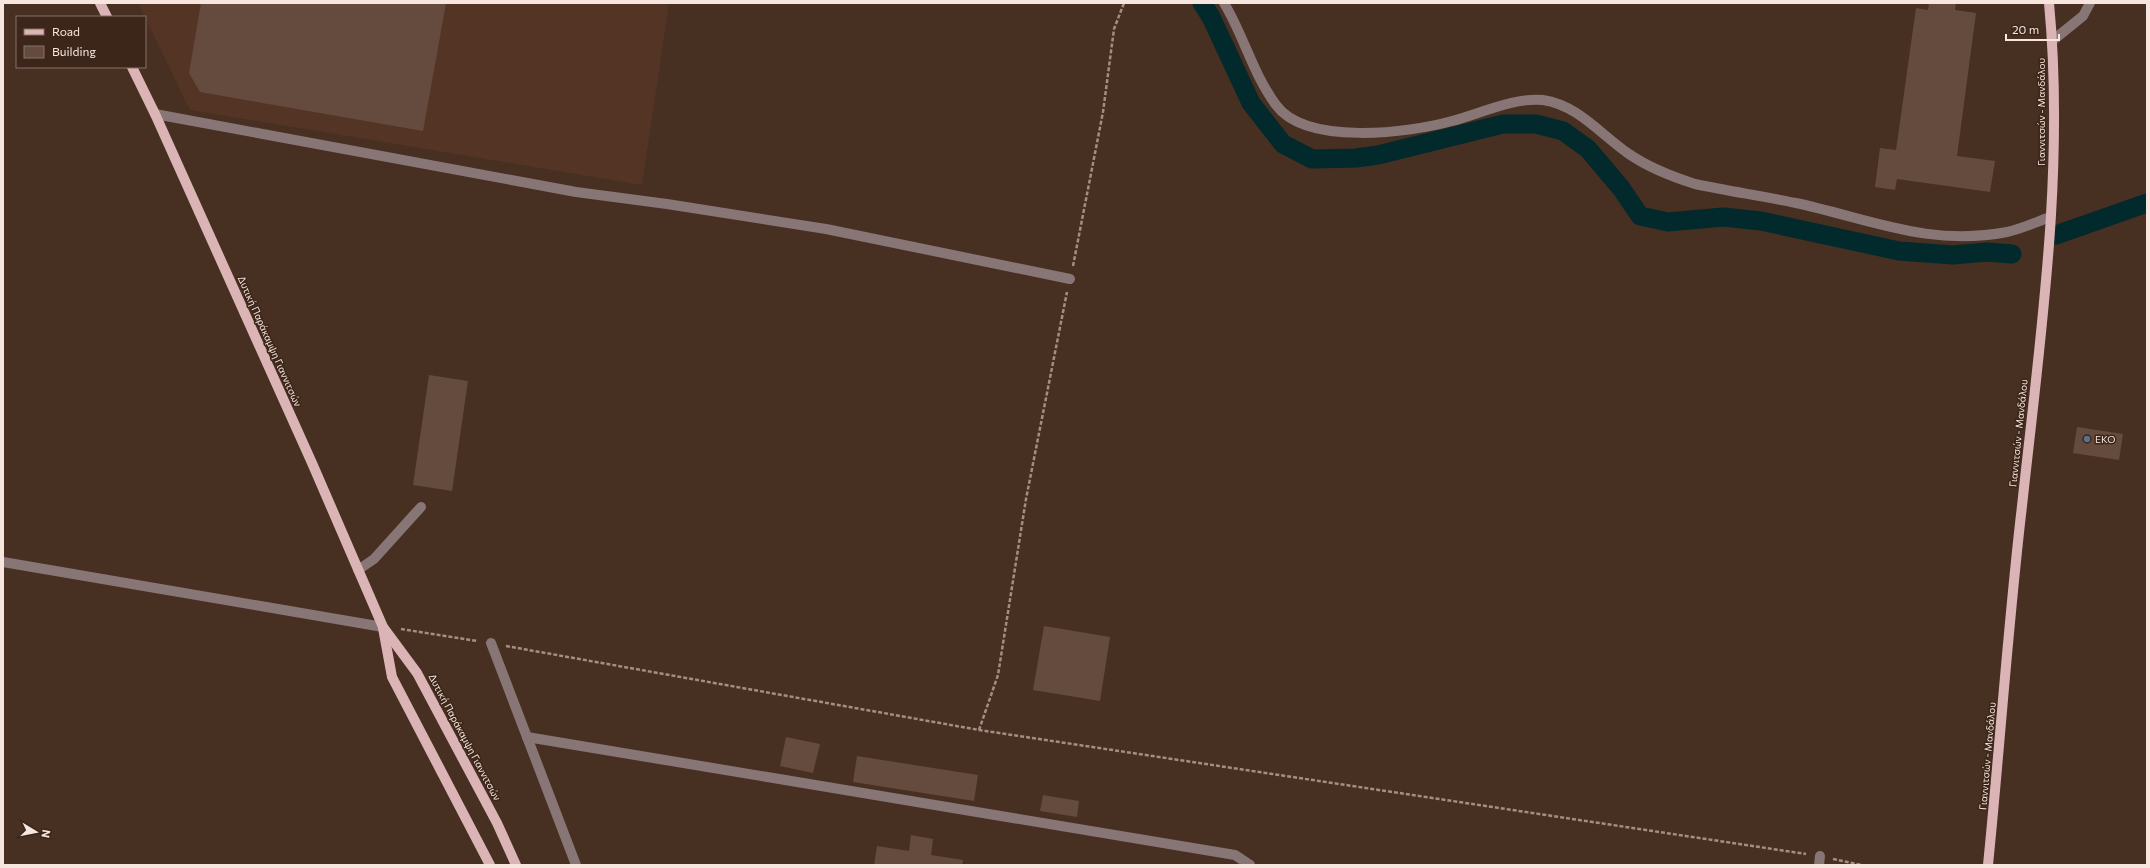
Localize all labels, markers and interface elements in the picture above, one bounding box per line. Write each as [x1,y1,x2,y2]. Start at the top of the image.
legend [16,16,146,68]
scale bar [2006,16,2059,42]
text: 20 m [2012,22,2039,36]
text: Road [52,24,80,38]
text: Building [52,44,96,58]
street label: Γιαννιτσών - Μανδάλου [2035,58,2047,166]
street label: Δυτική Παράκαμψη Γιαννιτσών [236,274,304,408]
street label: Γιαννιτσών - Μανδάλου [2006,378,2030,487]
place label: EKO [2095,433,2115,445]
marker: EKO [2082,434,2092,444]
street label: Δυτική Παράκαμψη Γιαννιτσών [426,672,504,802]
street label: Γιαννιτσών - Μανδάλου [1976,701,1998,810]
north arrow [16,812,56,852]
text: N [39,829,53,839]

